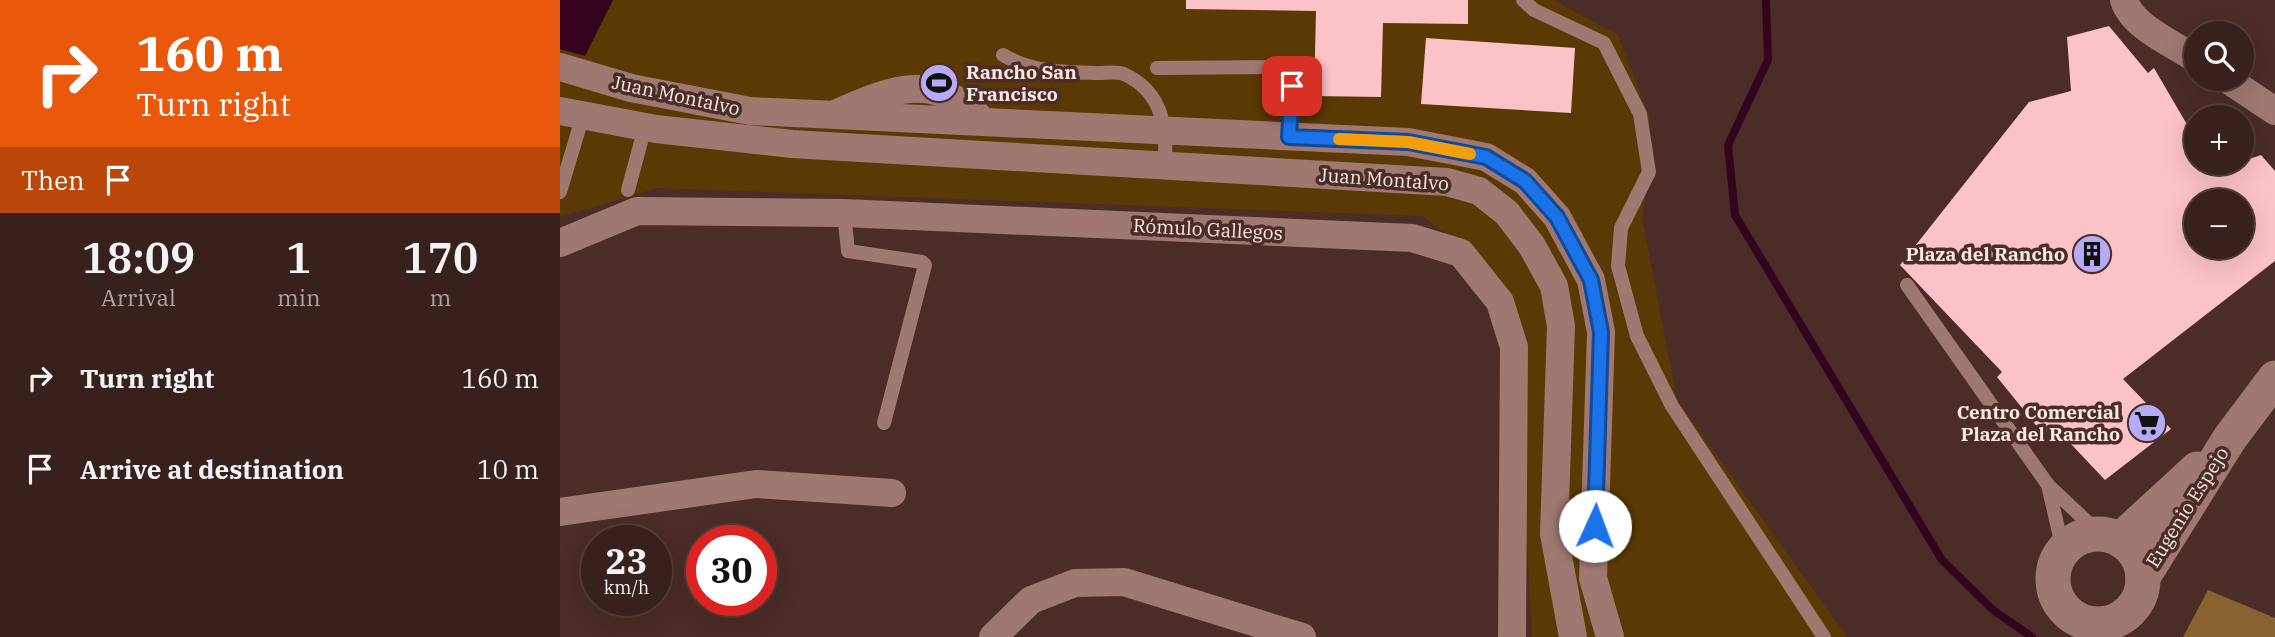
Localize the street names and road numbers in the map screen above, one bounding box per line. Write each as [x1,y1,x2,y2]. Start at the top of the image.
street label: Juan Montalvo [610,70,742,120]
street label: Juan Montalvo [1318,162,1450,196]
street label: Rómulo Gallegos [1132,213,1284,245]
street label: Eugenio Espejo [2140,442,2234,572]

